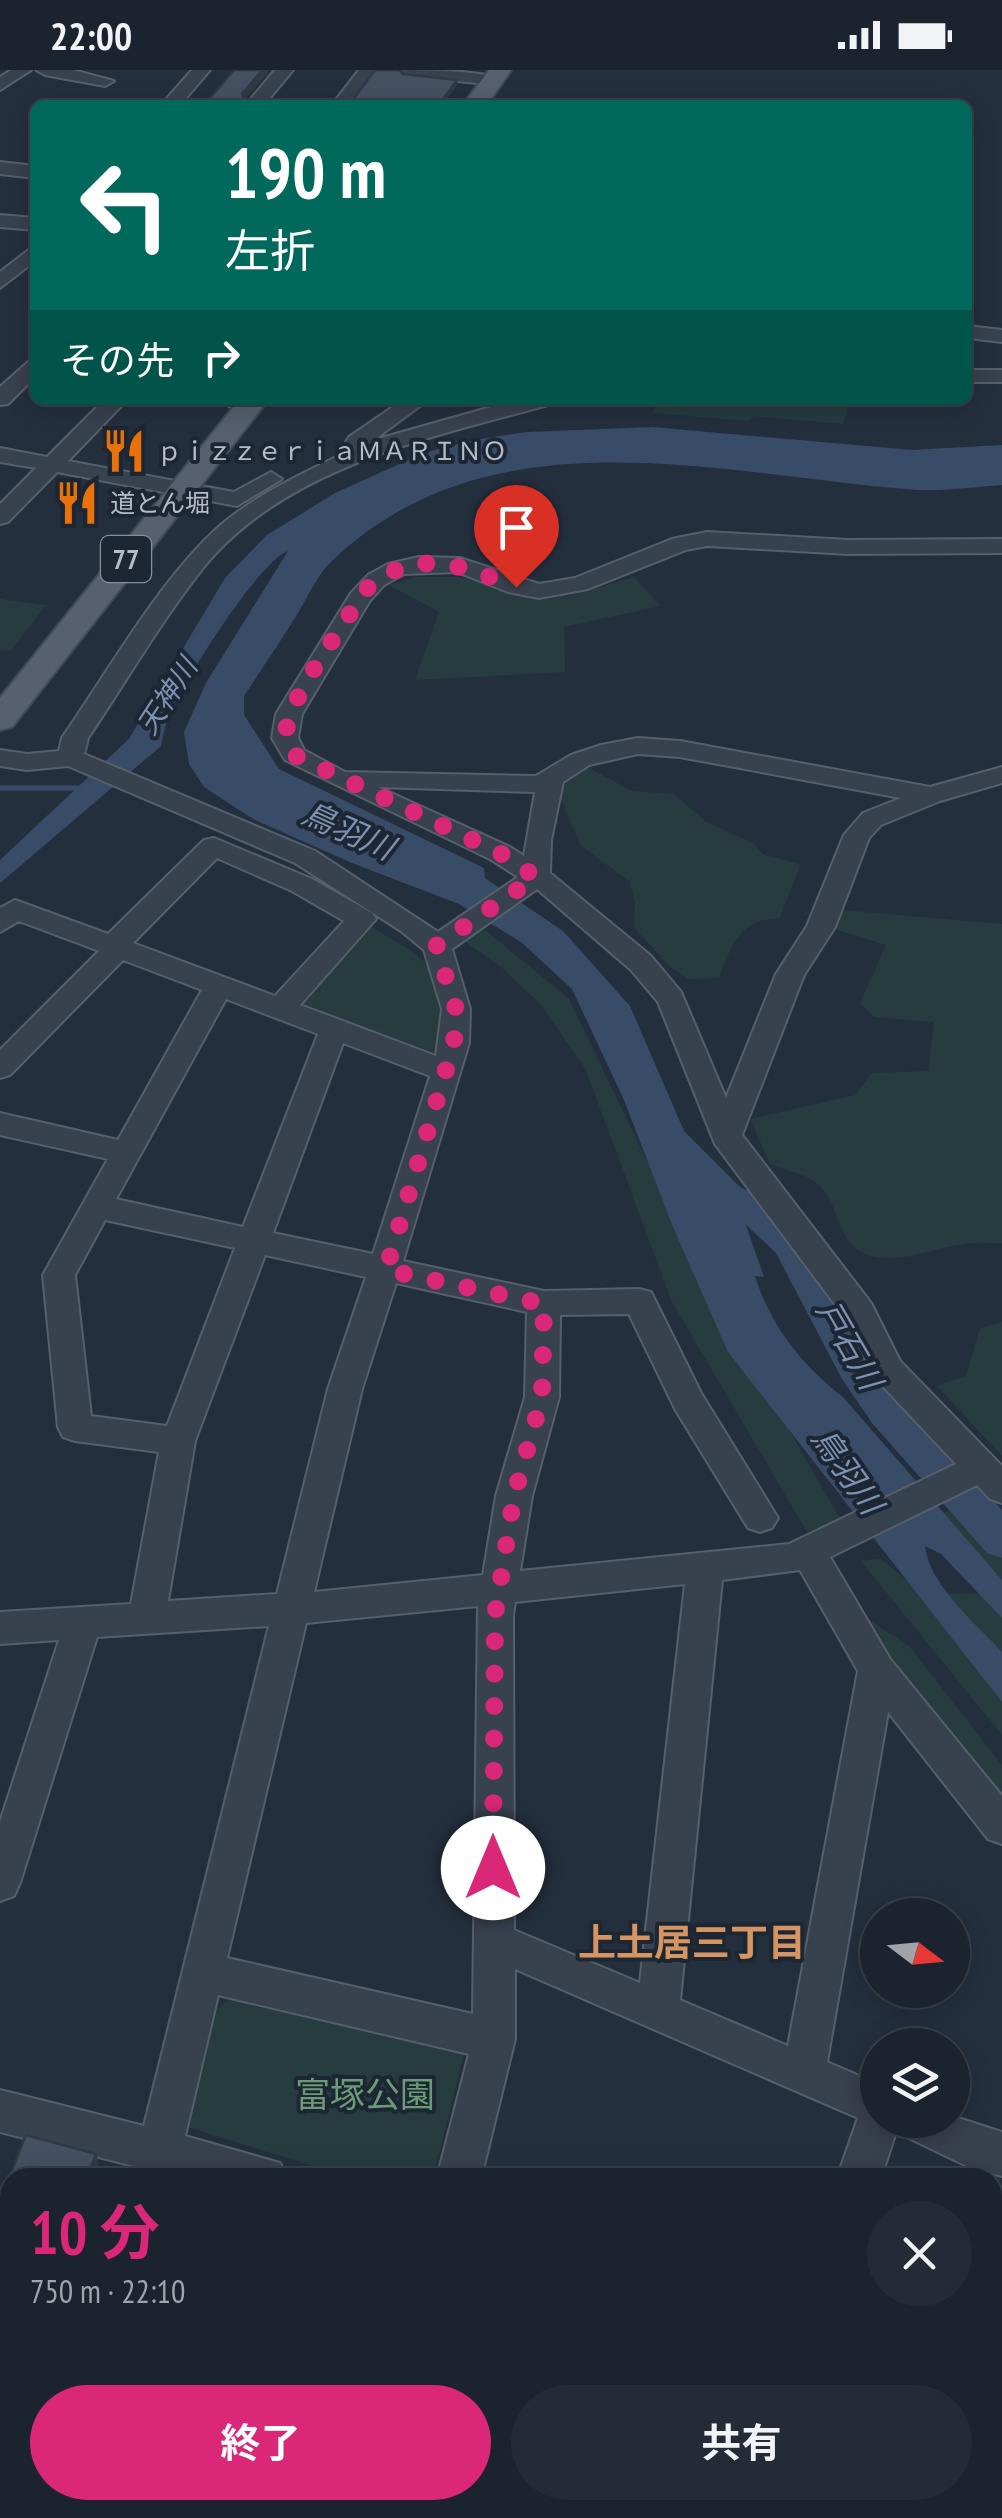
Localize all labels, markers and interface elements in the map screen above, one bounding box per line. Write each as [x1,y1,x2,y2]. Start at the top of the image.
text: 22:00 [50,11,132,60]
text: 190 m [225,127,386,217]
icon: left [60,140,190,270]
text: 左折 [225,221,315,279]
icon: right [194,330,249,385]
text: その先 [60,335,174,384]
restaurant icon: ｐｉｚｚｅｒｉａＭＡＲＩＮＯ [100,427,148,475]
place label: ｐｉｚｚｅｒｉａＭＡＲＩＮＯ [157,435,507,467]
restaurant icon: 道とん堀 [53,479,101,527]
pin [474,485,559,588]
place label: 道とん堀 [110,487,210,519]
icon: arrive [489,500,544,555]
road number: 77 [101,536,151,582]
water label: 天神川 [128,648,207,741]
water label: 鳥羽川 [296,791,404,870]
water label: 戸石川 [808,1292,894,1399]
water label: 鳥羽川 [803,1419,894,1524]
position arrow [441,1816,545,1920]
north arrow [860,1898,970,2008]
map controls [860,1898,970,2138]
district label: 上土居三丁目 [578,1917,806,1966]
button: layers [860,2028,970,2138]
park label: 富塚公園 [295,2071,435,2117]
text: 10 分 [30,2193,160,2271]
button: close [867,2201,972,2306]
text: 750 m · 22:10 [30,2270,185,2312]
button: 終了 [30,2385,491,2500]
button: 共有 [511,2385,972,2500]

